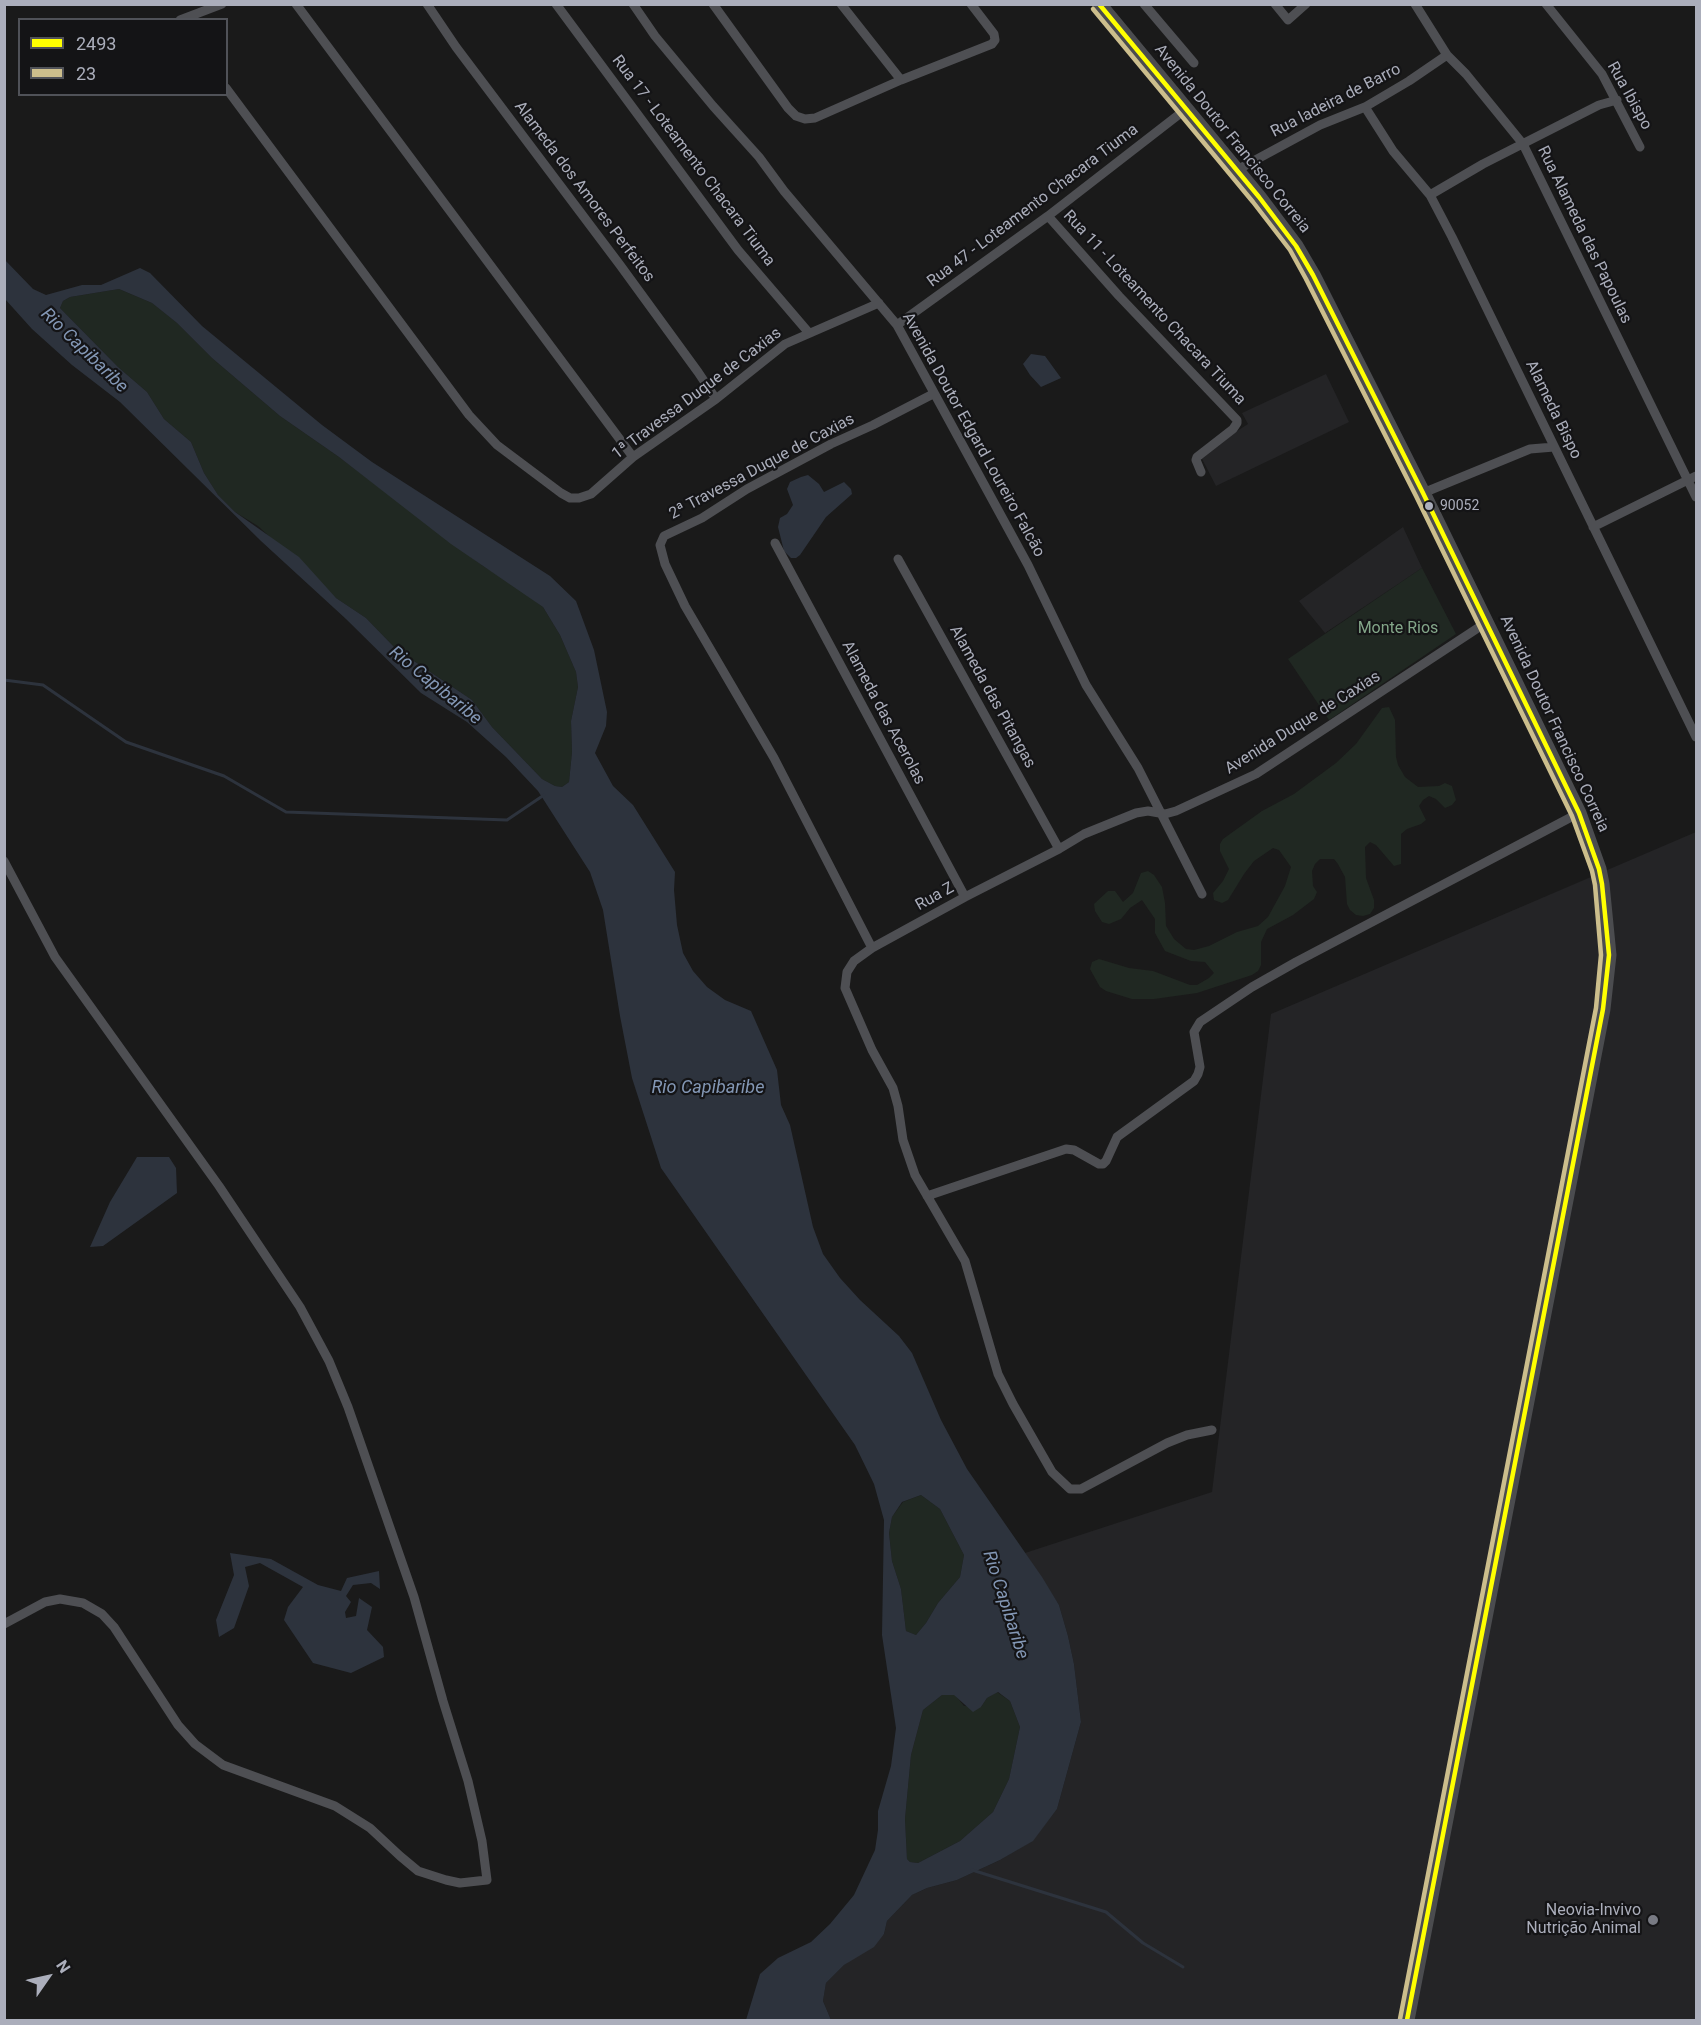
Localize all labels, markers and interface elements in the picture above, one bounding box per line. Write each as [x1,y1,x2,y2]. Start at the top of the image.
legend [18,18,228,96]
text: 2493 [76,33,116,54]
street label: Avenida Doutor Francisco Correia [1150,41,1314,237]
street label: Rua 17 - Loteamento Chacara Tiuma [607,52,779,270]
street label: Rua Ibispo [1602,59,1656,133]
street label: Rua ladeira de Barro [1268,60,1404,142]
text: 23 [76,63,96,84]
street label: Alameda dos Amores Perfeitos [510,98,658,286]
street label: Rua 47 - Loteamento Chacara Tiuma [924,120,1142,292]
street label: Rua Alameda das Papoulas [1533,143,1635,327]
street label: Rua 11 - Loteamento Chacara Tiuma [1059,207,1249,409]
water label: Rio Capibaribe [36,304,132,398]
street label: Avenida Doutor Edgard Loureiro Falcão [898,309,1048,561]
street label: 1ª Travessa Duque de Caxias [608,324,786,464]
street label: Alameda Bispo [1521,357,1585,463]
street label: 2ª Travessa Duque de Caxias [666,410,858,524]
place label: 90052 [1440,498,1479,514]
marker: 90052 [1423,500,1435,512]
street label: Avenida Doutor Francisco Correia [1495,612,1613,836]
park label: Monte Rios [1358,619,1438,639]
street label: Alameda das Pitangas [945,622,1039,772]
street label: Alameda das Acerolas [837,638,929,788]
water label: Rio Capibaribe [384,642,486,730]
street label: Avenida Duque de Caxias [1222,667,1384,779]
street label: Rua Z [912,879,958,915]
water label: Rio Capibaribe [652,1077,764,1099]
water label: Rio Capibaribe [977,1548,1033,1662]
place label: Neovia-Invivo Nutrição Animal [1526,1901,1641,1939]
marker: Neovia-Invivo Nutrição Animal [1646,1913,1660,1927]
north arrow [18,1947,78,2007]
text: N [52,1957,74,1977]

